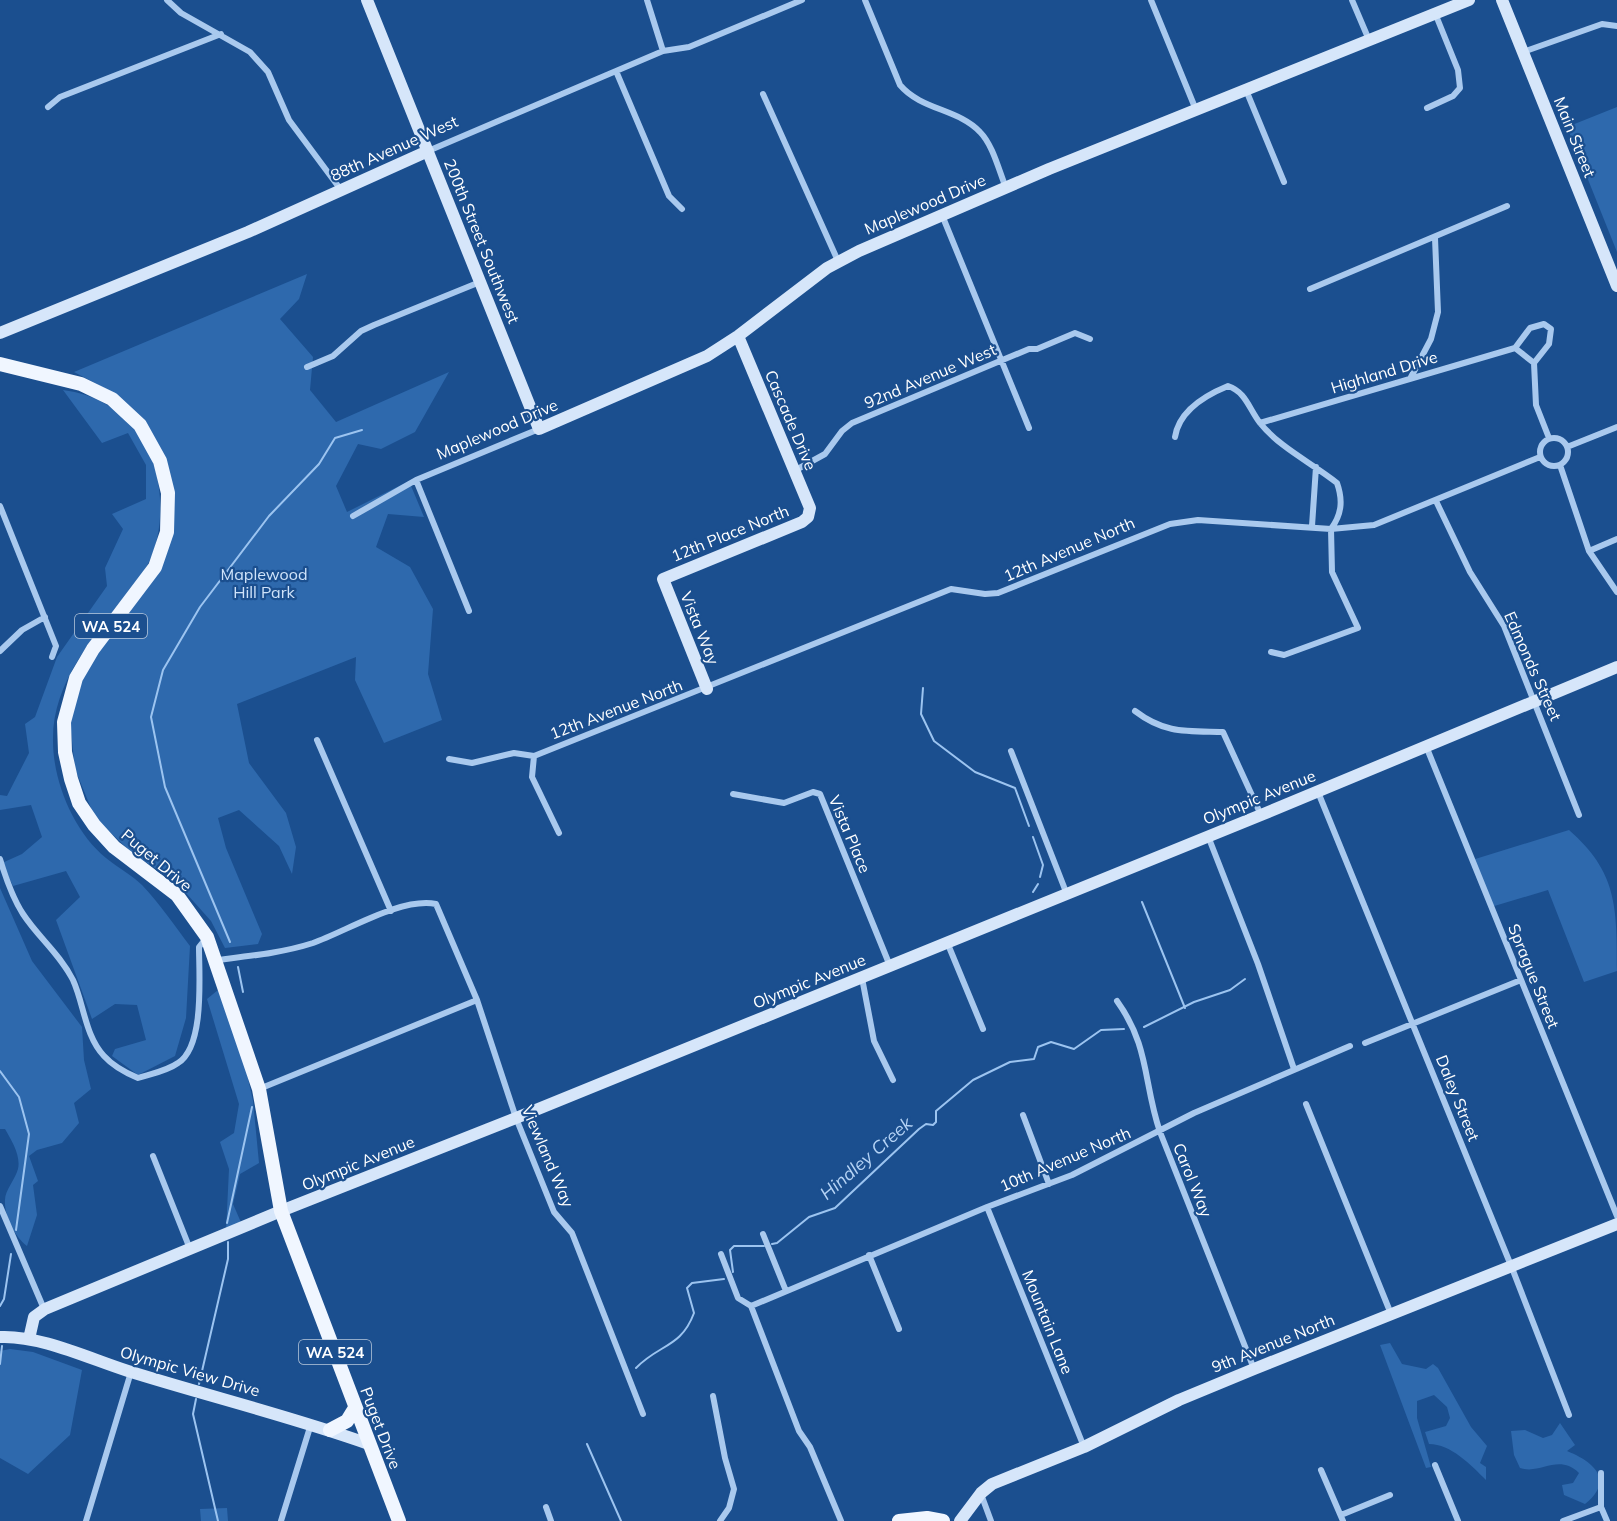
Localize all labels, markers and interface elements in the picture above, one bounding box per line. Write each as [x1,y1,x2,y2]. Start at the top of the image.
street label: Main Street [1550,94,1600,180]
street label: 88th Avenue West [327,111,461,185]
street label: 200th Street Southwest [440,156,524,326]
street label: Maplewood Drive [861,169,989,239]
street label: 92nd Avenue West [861,339,999,413]
street label: Highland Drive [1328,346,1440,398]
street label: Cascade Drive [761,367,821,473]
street label: Maplewood Drive [433,394,561,464]
street label: 12th Place North [668,500,792,566]
street label: 12th Avenue North [1000,512,1138,586]
park label: Maplewood Hill Park [221,564,308,602]
street label: Vista Way [676,589,724,668]
street label: Edmonds Street [1500,608,1566,724]
road number: WA 524 [75,614,147,638]
street label: 12th Avenue North [547,674,685,744]
street label: Olympic Avenue [1200,765,1318,829]
street label: Vista Place [825,792,875,876]
street label: Puget Drive [118,825,196,895]
street label: Sprague Street [1504,921,1564,1032]
street label: Olympic Avenue [750,949,868,1013]
street label: Daley Street [1432,1052,1484,1144]
street label: Viewland Way [518,1102,579,1211]
water label: Hindley Creek [815,1111,918,1204]
street label: 10th Avenue North [996,1122,1134,1196]
street label: Olympic Avenue [299,1131,417,1195]
street label: Carol Way [1169,1140,1217,1220]
street label: Mountain Lane [1018,1267,1078,1377]
street label: 9th Avenue North [1209,1309,1337,1377]
road number: WA 524 [299,1340,371,1364]
street label: Olympic View Drive [118,1341,262,1401]
street label: Puget Drive [356,1384,406,1472]

